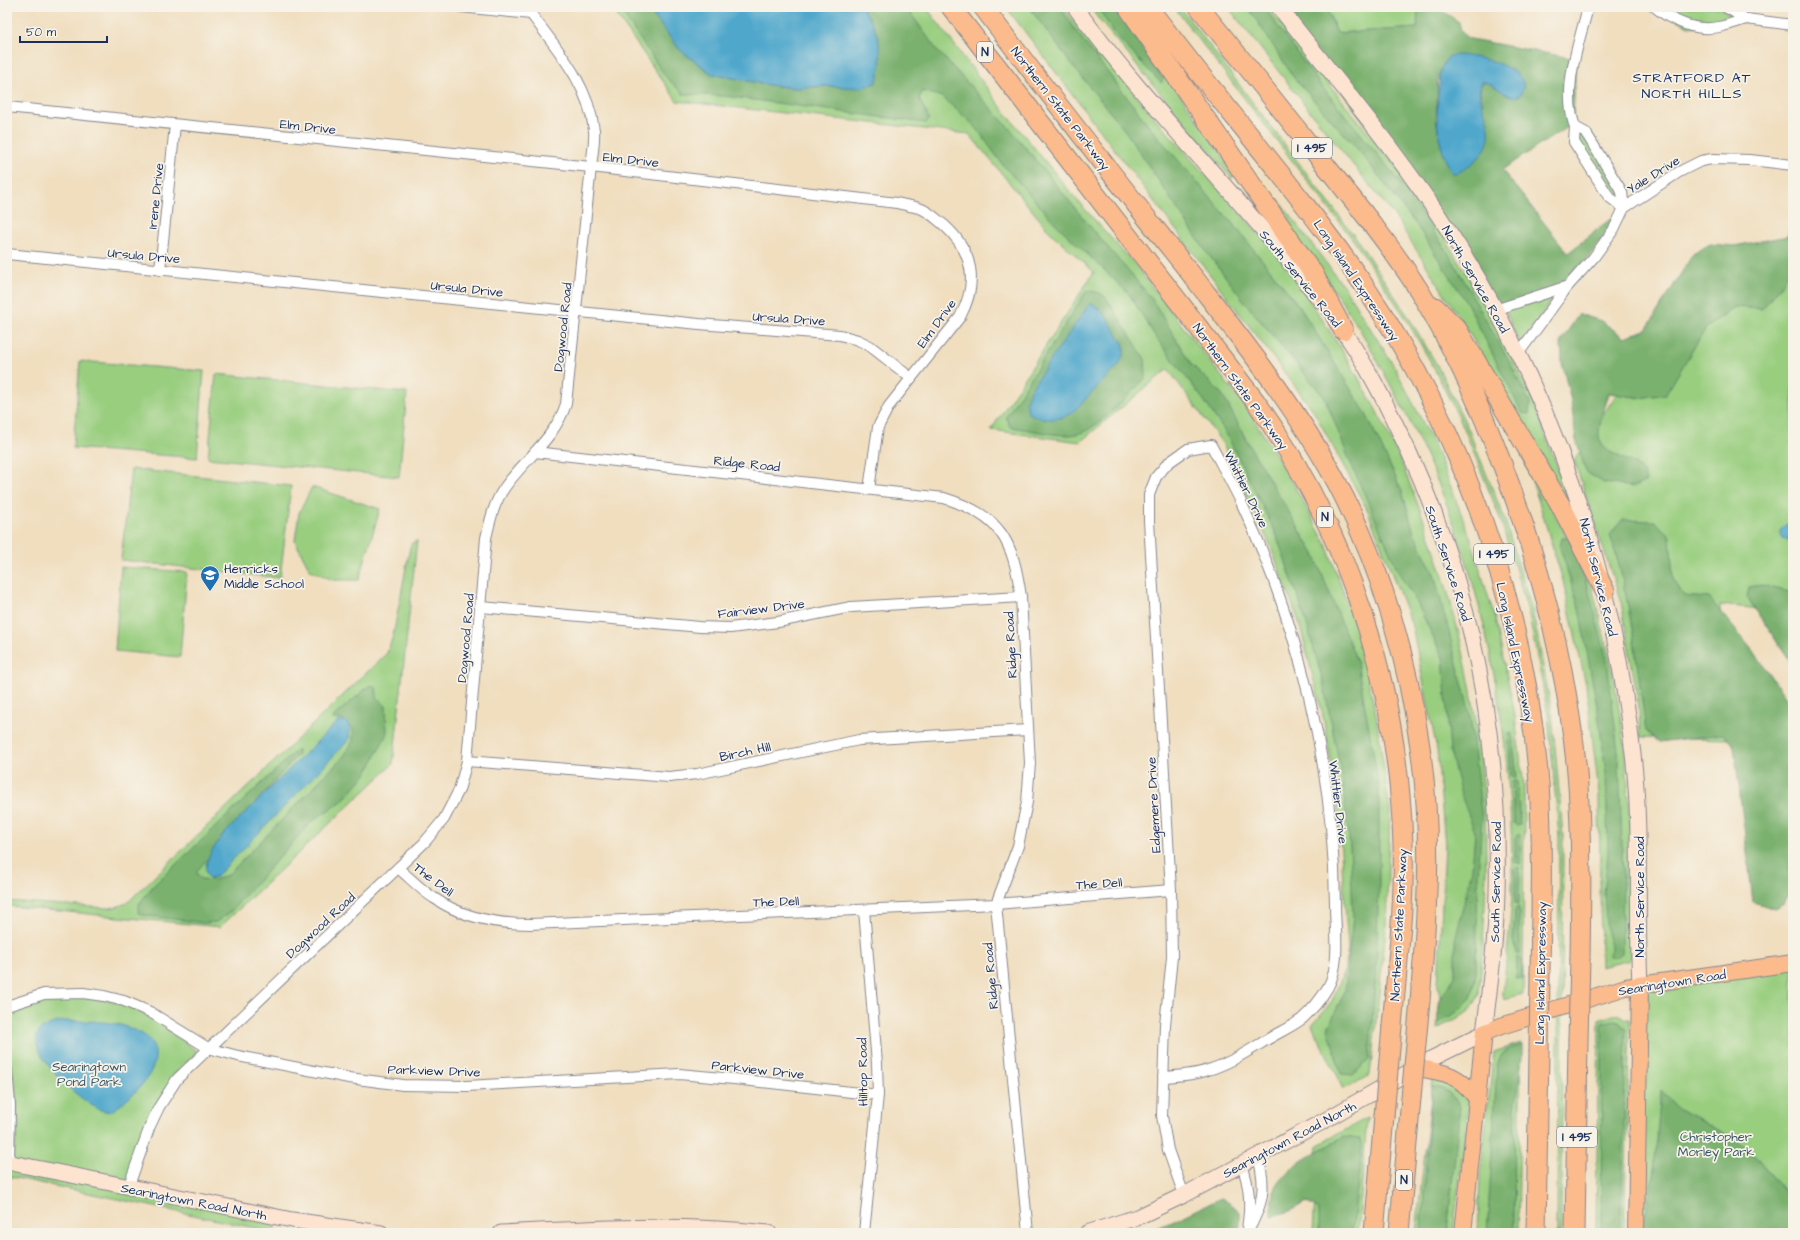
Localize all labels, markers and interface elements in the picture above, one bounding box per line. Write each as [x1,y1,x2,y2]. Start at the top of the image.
scale bar [20,18,107,44]
text: 50 m [26,24,57,41]
road number: N [977,42,993,62]
street label: Northern State Parkway [1005,43,1114,175]
district label: STRATFORD AT NORTH HILLS [1633,68,1751,104]
street label: Elm Drive [279,115,337,139]
road number: I 495 [1292,138,1332,158]
street label: Elm Drive [602,148,660,172]
street label: Yale Drive [1624,152,1683,198]
street label: Irene Drive [144,162,168,230]
street label: Long Island Expressway [1308,216,1404,345]
street label: North Service Road [1437,223,1513,337]
street label: South Service Road [1255,226,1345,331]
street label: Ursula Drive [107,244,181,268]
street label: Ursula Drive [430,276,504,302]
street label: Dogwood Road [549,281,578,373]
street label: Elm Drive [913,295,961,352]
street label: Ursula Drive [752,307,826,331]
street label: Northern State Parkway [1187,320,1292,454]
street label: Whittier Drive [1220,448,1273,531]
street label: Ridge Road [713,452,781,477]
street label: South Service Road [1421,503,1475,624]
road number: N [1317,507,1333,527]
street label: North Service Road [1575,516,1621,639]
road number: I 495 [1474,544,1514,564]
place label: Herricks Middle School [224,560,304,593]
school or university icon: Herricks Middle School [199,564,221,592]
street label: Long Island Expressway [1490,580,1539,724]
street label: Dogwood Road [453,592,480,683]
street label: Fairview Drive [717,595,806,623]
street label: Ridge Road [1000,611,1023,679]
street label: Birch Hill [718,738,773,766]
street label: Edgemere Drive [1142,756,1166,853]
street label: Whittier Drive [1324,759,1352,845]
street label: South Service Road [1486,821,1506,943]
street label: North Service Road [1631,836,1649,958]
street label: Northern State Parkway [1386,849,1413,1002]
street label: The Dell [409,859,457,901]
street label: The Dell [1075,873,1123,895]
street label: Dogwood Road [282,888,360,964]
street label: The Dell [753,892,799,912]
street label: Long Island Expressway [1531,901,1552,1045]
street label: Ridge Road [979,941,1004,1010]
street label: Searingtown Road [1617,966,1728,1001]
street label: Hilltop Road [853,1037,873,1107]
street label: Parkview Drive [711,1056,805,1084]
park label: Searingtown Pond Park [52,1058,126,1091]
street label: Parkview Drive [387,1060,481,1082]
street label: Searingtown Road North [1220,1097,1360,1184]
road number: I 495 [1557,1127,1597,1147]
park label: Christopher Morley Park [1678,1128,1754,1162]
road number: N [1396,1170,1412,1190]
street label: Searingtown Road North [119,1179,269,1226]

